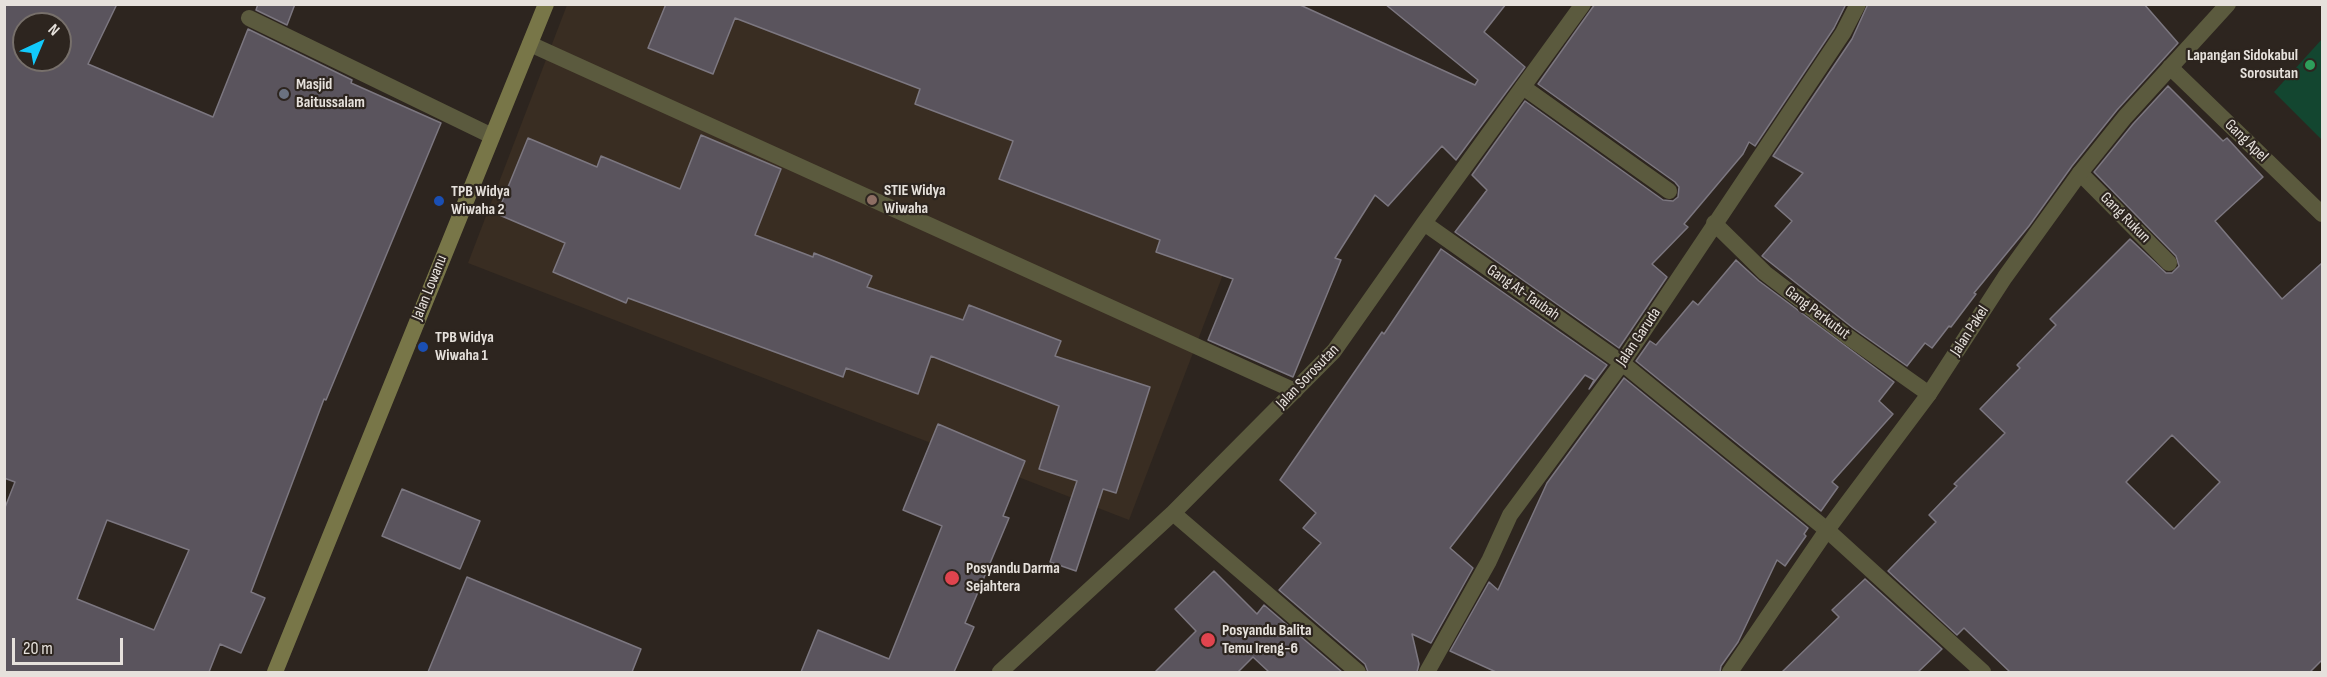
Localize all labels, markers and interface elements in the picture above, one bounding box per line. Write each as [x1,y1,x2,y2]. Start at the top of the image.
north arrow [12,12,72,72]
text: N [44,20,63,40]
place label: Lapangan Sidokabul Sorosutan [2187,46,2298,84]
marker: Lapangan Sidokabul Sorosutan [2303,58,2317,72]
place label: Masjid Baitussalam [296,75,365,113]
marker: Masjid Baitussalam [277,87,291,101]
street label: Gang Apel [2220,116,2272,166]
place label: STIE Widya Wiwaha [884,181,945,219]
place label: TPB Widya Wiwaha 2 [451,182,510,220]
street label: Gang Rukun [2096,189,2154,247]
marker: STIE Widya Wiwaha [865,193,879,207]
marker: TPB Widya Wiwaha 2 [432,194,446,208]
street label: Jalan Lowanu [408,253,452,323]
street label: Gang At-Taubah [1483,261,1563,325]
street label: Gang Perkutut [1781,282,1853,344]
street label: Jalan Pakel [1947,302,1993,360]
street label: Jalan Garuda [1613,304,1665,370]
place label: TPB Widya Wiwaha 1 [435,328,494,366]
marker: TPB Widya Wiwaha 1 [416,340,430,354]
street label: Jalan Sorosutan [1272,341,1344,413]
place label: Posyandu Darma Sejahtera [966,559,1060,597]
marker: Posyandu Darma Sejahtera [943,569,961,587]
place label: Posyandu Balita Temu Ireng-6 [1222,621,1312,659]
scale bar [15,626,126,664]
marker: Posyandu Balita Temu Ireng-6 [1199,631,1217,649]
text: 20 m [23,638,53,659]

